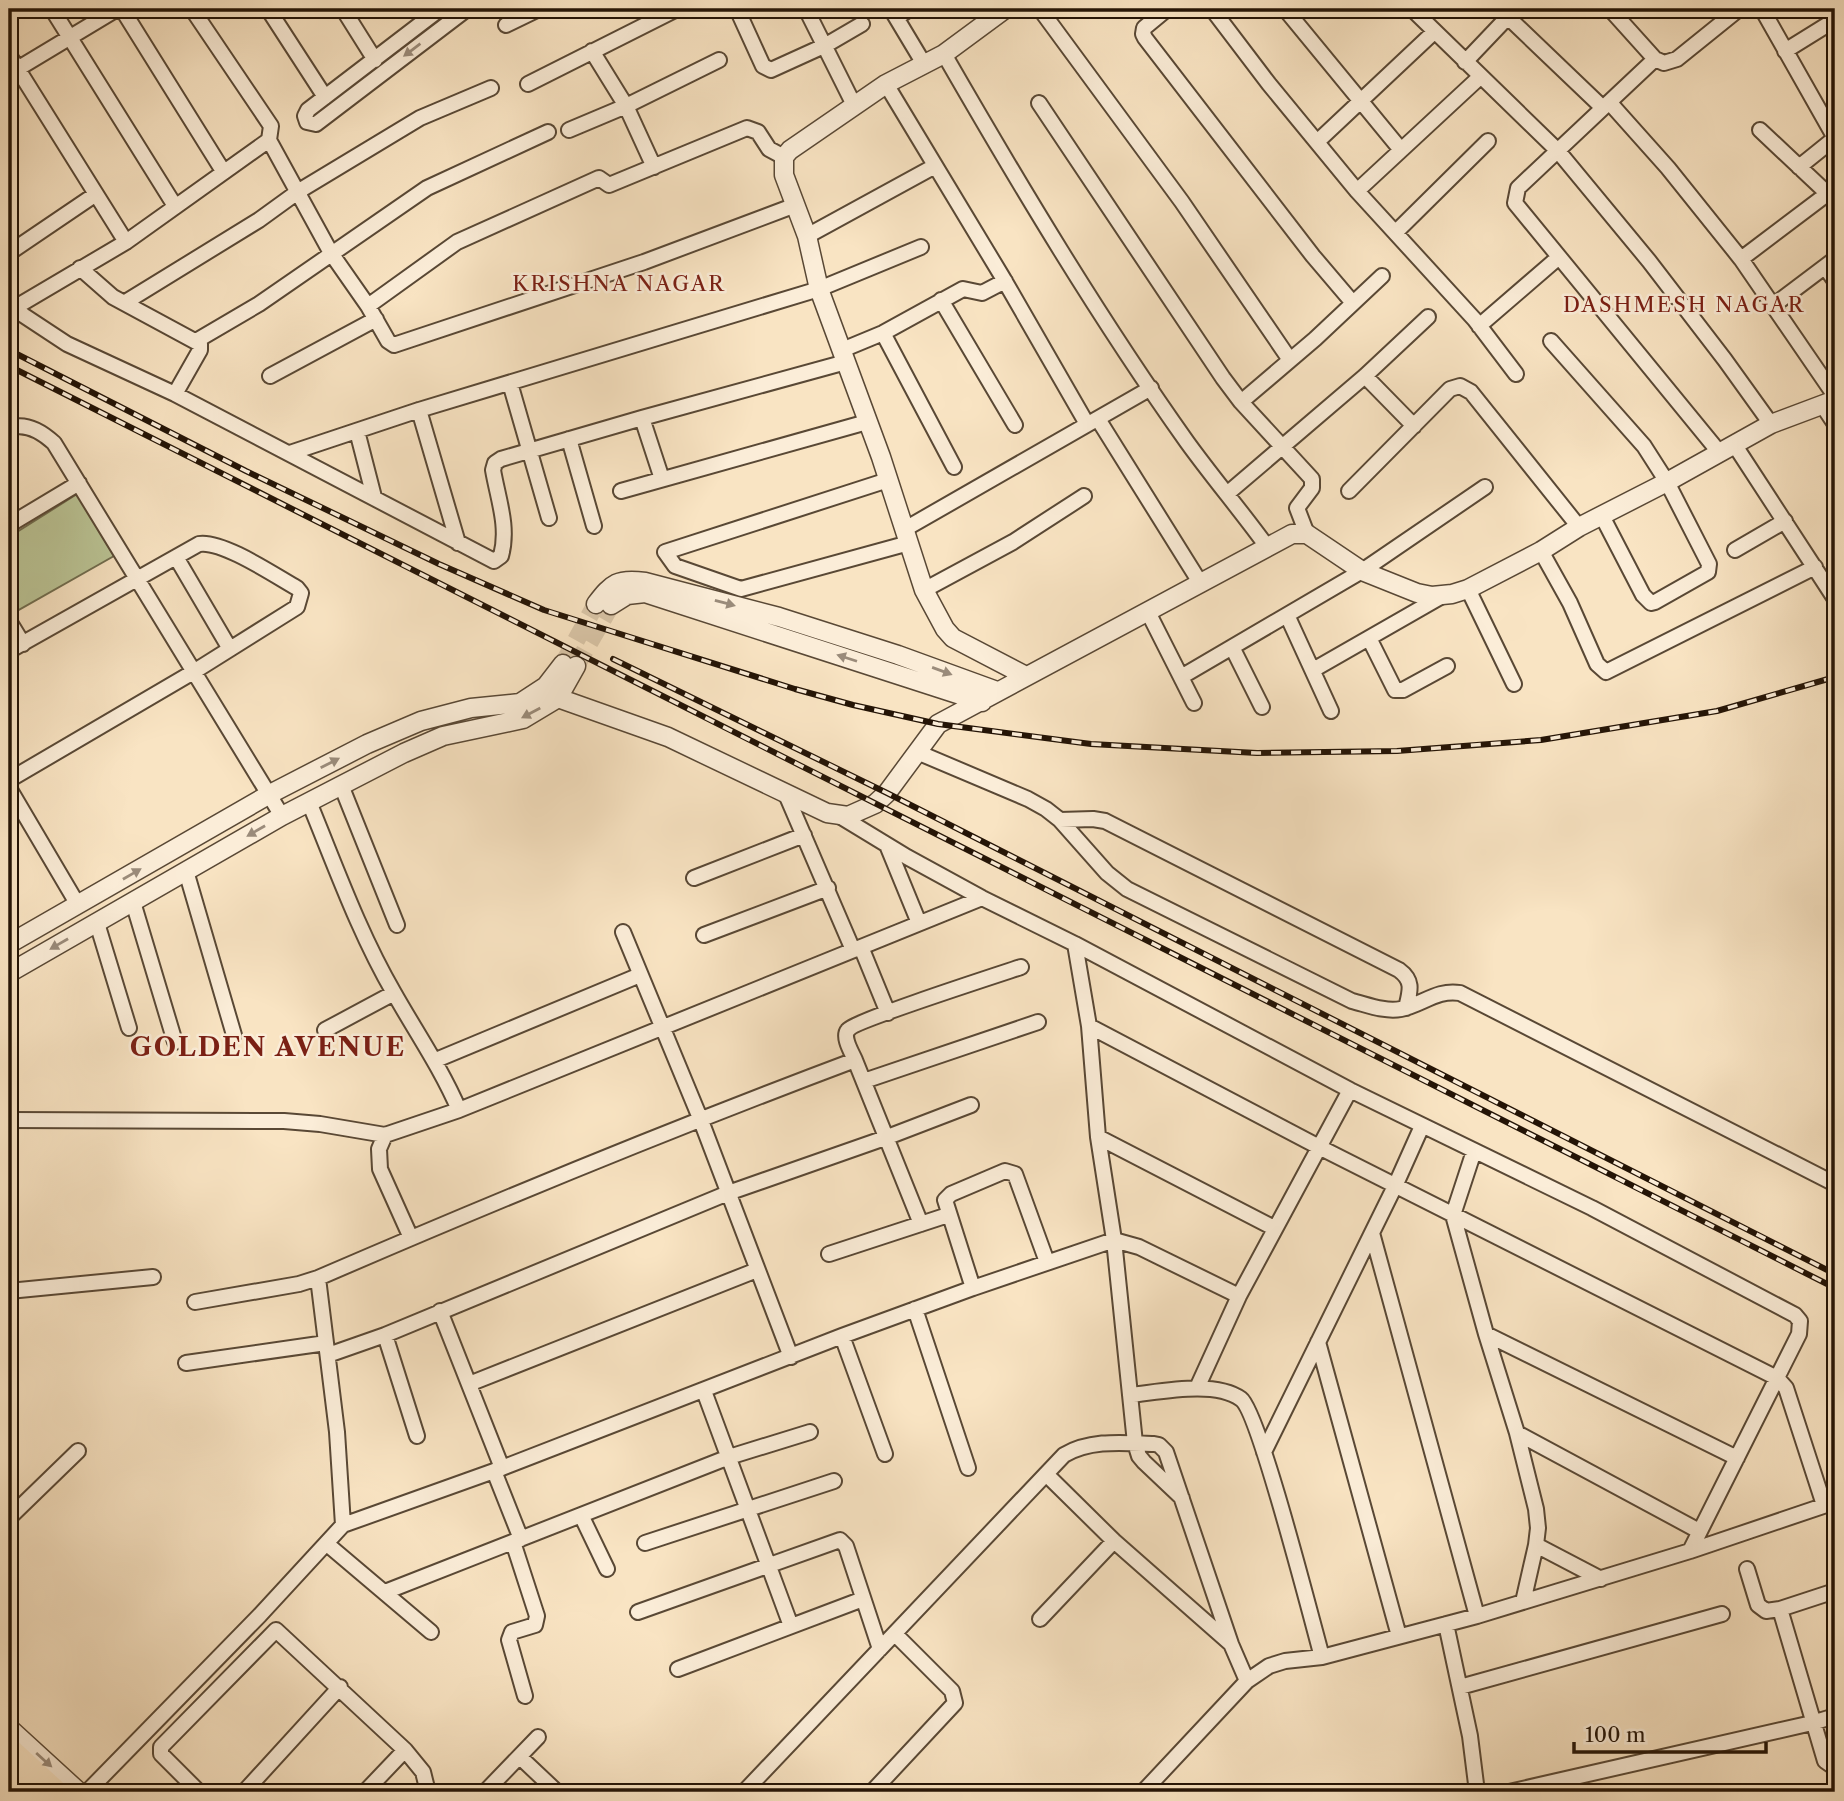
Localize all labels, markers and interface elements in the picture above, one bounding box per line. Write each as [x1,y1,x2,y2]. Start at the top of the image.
one-way arrow [403,43,422,57]
district label: KRISHNA NAGAR [512,271,726,296]
district label: DASHMESH NAGAR [1563,292,1805,317]
one-way arrow [714,598,736,609]
one-way arrow [837,652,858,663]
one-way arrow [931,666,952,677]
one-way arrow [521,708,541,719]
one-way arrow [320,757,340,769]
one-way arrow [247,825,266,837]
one-way arrow [122,868,141,880]
one-way arrow [49,938,69,950]
district label: GOLDEN AVENUE [130,1031,406,1063]
scale bar [1574,1710,1767,1754]
text: 100 m [1585,1722,1646,1747]
one-way arrow [35,1752,52,1768]

